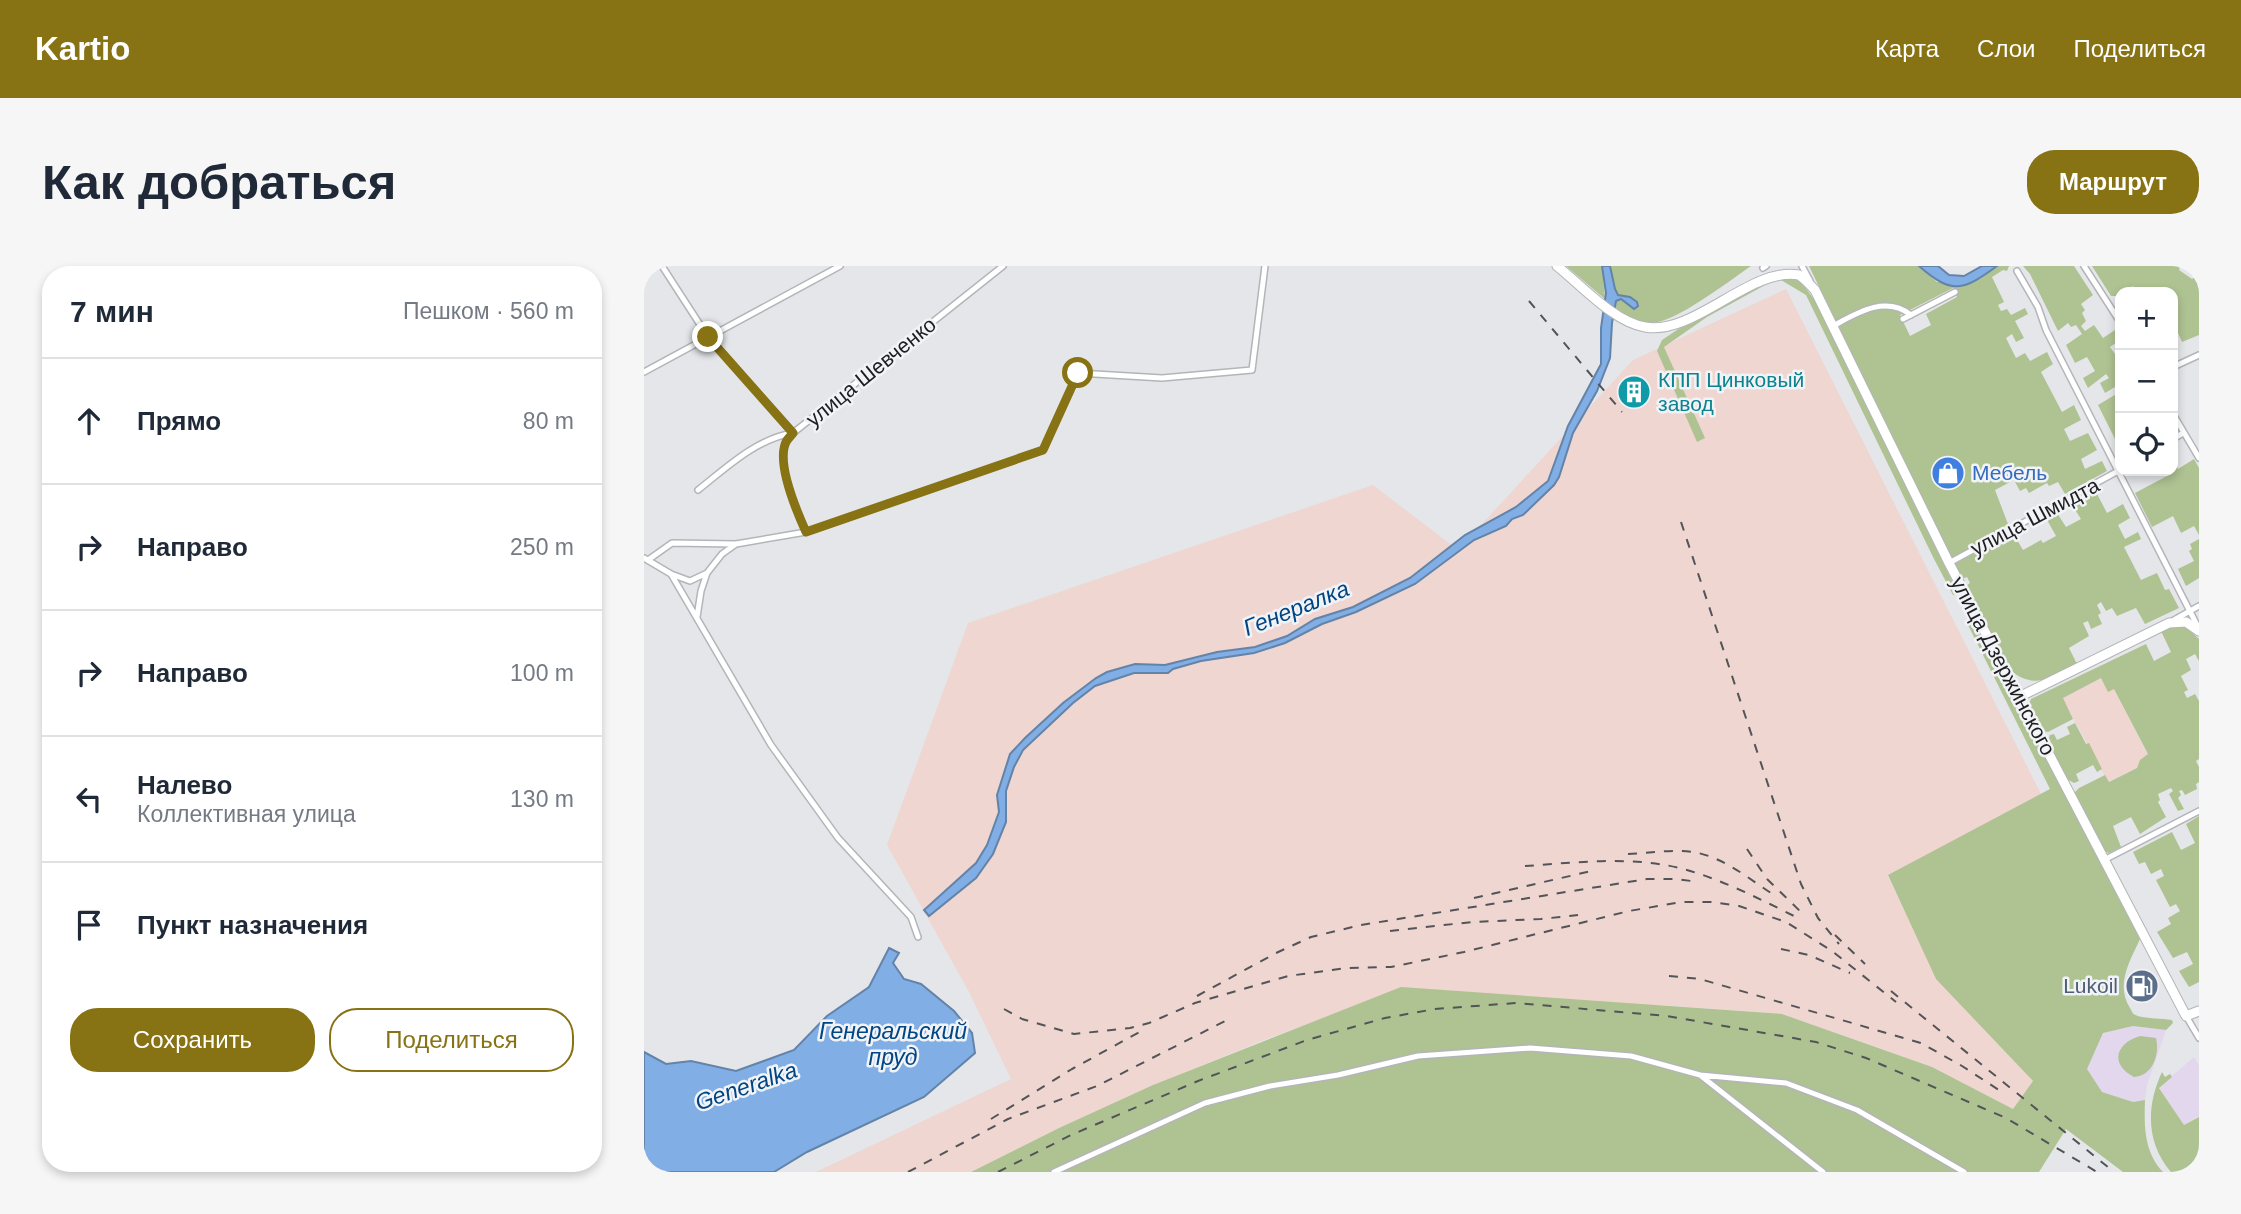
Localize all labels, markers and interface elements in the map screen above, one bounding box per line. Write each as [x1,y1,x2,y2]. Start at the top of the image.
text: Kartio [35,30,130,67]
text: Карта [1875,35,1939,62]
text: Слои [1977,35,2035,62]
text: Поделиться [2073,35,2206,62]
button: Маршрут [2027,150,2199,214]
text: Как добраться [42,155,396,209]
map controls [2115,287,2178,476]
button: + [2115,287,2178,350]
text: 7 мин [70,295,154,328]
text: Пешком · 560 m [403,298,574,324]
street label: улица Шевченко [801,312,940,431]
route end [692,321,723,352]
button: − [2115,350,2178,413]
route start [1062,357,1093,388]
place label: КПП Цинковый завод [1658,368,1804,415]
building icon: КПП Цинковый завод [1615,373,1653,411]
icon: ahead [70,402,108,440]
text: Прямо [137,406,221,436]
text: 80 m [523,408,574,434]
button: locate [2115,413,2178,476]
shop icon: Мебель [1929,454,1967,492]
place label: Мебель [1972,461,2047,484]
street label: улица Шмидта [1967,473,2103,560]
icon: right [70,528,108,566]
text: Направо [137,532,248,562]
text: 250 m [510,534,574,560]
street label: улица Дзержинского [1947,572,2060,759]
water label: Генералка [1239,575,1353,641]
icon: right [70,654,108,692]
text: Направо [137,658,248,688]
text: 100 m [510,660,574,686]
text: Налево [137,770,232,800]
icon: left [70,780,108,818]
text: 130 m [510,786,574,812]
text: Коллективная улица [137,801,356,827]
icon: arrive [70,906,108,944]
text: Пункт назначения [137,910,368,940]
fuel station icon: Lukoil [2123,967,2161,1005]
place label: Lukoil [2063,974,2118,997]
button: Сохранить [70,1008,315,1072]
button: Поделиться [329,1008,574,1072]
water label: Генеральский пруд [819,1018,967,1070]
water label: Generalka [692,1056,800,1116]

